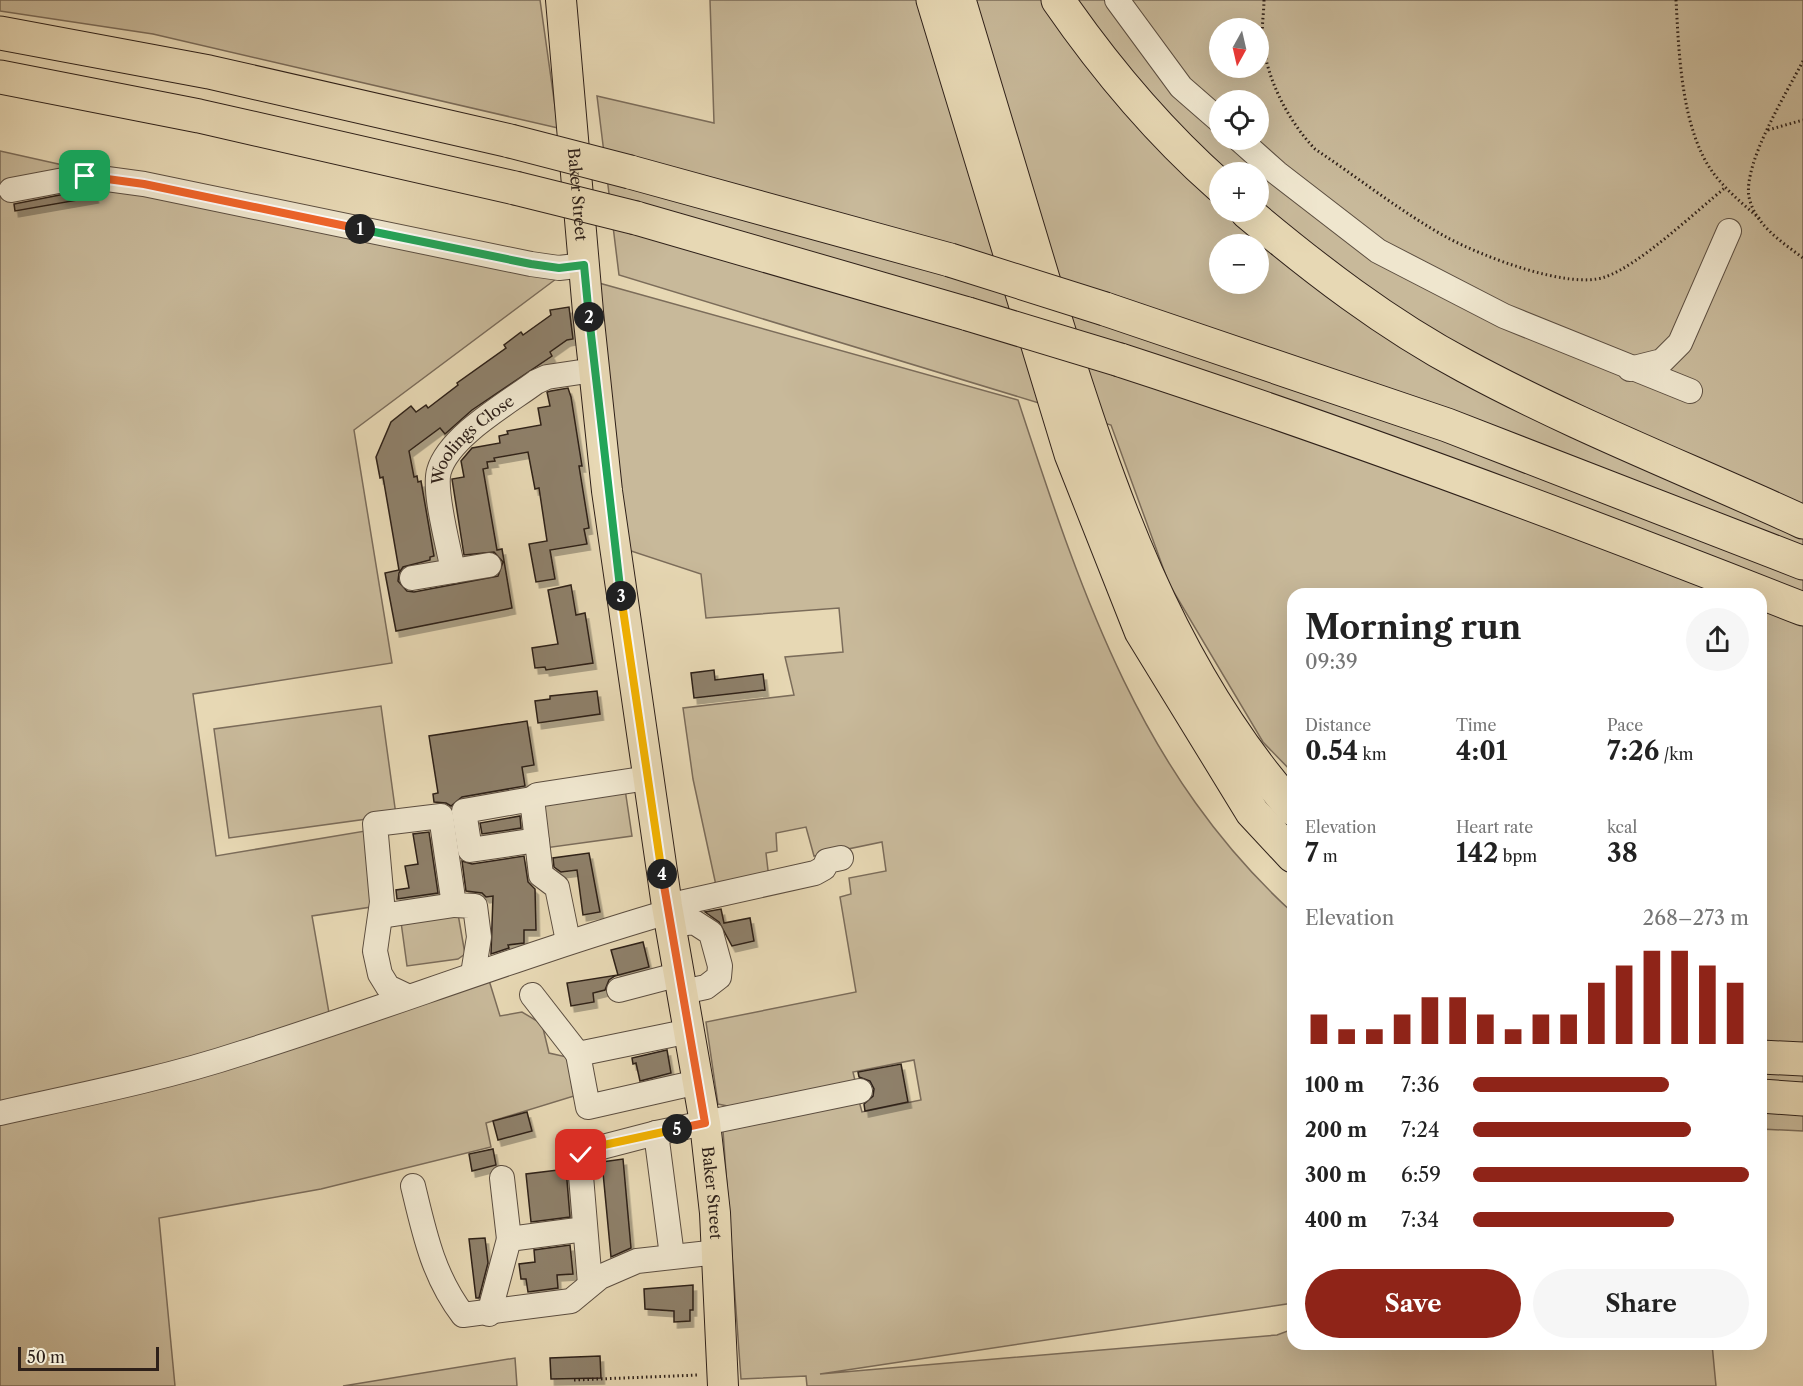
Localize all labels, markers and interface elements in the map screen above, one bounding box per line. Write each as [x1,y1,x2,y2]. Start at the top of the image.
north arrow [1209,18,1269,78]
map controls [1209,18,1269,294]
button: locate [1209,90,1269,150]
street label: Baker Street [564,147,592,242]
pin [59,150,110,201]
icon: arrive [68,159,101,192]
button: + [1209,162,1269,222]
pin: 1 [345,214,375,244]
text: 1 [356,219,364,239]
button: − [1209,234,1269,294]
pin: 2 [574,302,604,332]
text: 2 [584,307,594,327]
street label: Woolings Close [427,390,518,486]
pin: 3 [606,581,636,611]
text: 3 [616,586,626,606]
text: Morning run [1305,607,1521,648]
button: share [1686,608,1749,671]
text: 09:39 [1305,650,1358,674]
text: Distance [1305,715,1371,735]
text: Time [1456,715,1496,735]
text: Pace [1607,715,1643,735]
text: 0.54 [1305,735,1358,767]
text: 4:01 [1456,735,1507,767]
text: 7:26 [1607,735,1659,767]
text: km [1358,744,1387,764]
text: /km [1659,744,1693,764]
text: Elevation [1305,817,1376,837]
text: Heart rate [1456,817,1533,837]
text: kcal [1607,817,1637,837]
text: 7 [1305,837,1319,869]
text: 142 [1456,837,1498,869]
text: 38 [1607,837,1638,869]
text: m [1319,846,1338,866]
text: bpm [1498,846,1537,866]
pin: 4 [647,859,677,889]
text: 4 [657,864,667,884]
text: Elevation [1305,906,1394,930]
text: 268–273 m [1643,906,1749,930]
text: 100 m [1305,1073,1364,1097]
text: 7:36 [1401,1073,1439,1097]
pin: 5 [662,1114,692,1144]
text: 200 m [1305,1118,1367,1142]
text: 7:24 [1401,1118,1440,1142]
text: 5 [673,1119,681,1139]
pin [555,1129,606,1180]
icon: check [564,1138,597,1171]
street label: Baker Street [698,1145,726,1240]
text: 300 m [1305,1163,1367,1187]
text: 6:59 [1401,1163,1441,1187]
text: 400 m [1305,1208,1367,1232]
text: 7:34 [1401,1208,1439,1232]
button: Save [1305,1269,1521,1338]
button: Share [1533,1269,1749,1338]
scale bar [18,1344,159,1372]
text: 50 m [27,1347,65,1367]

